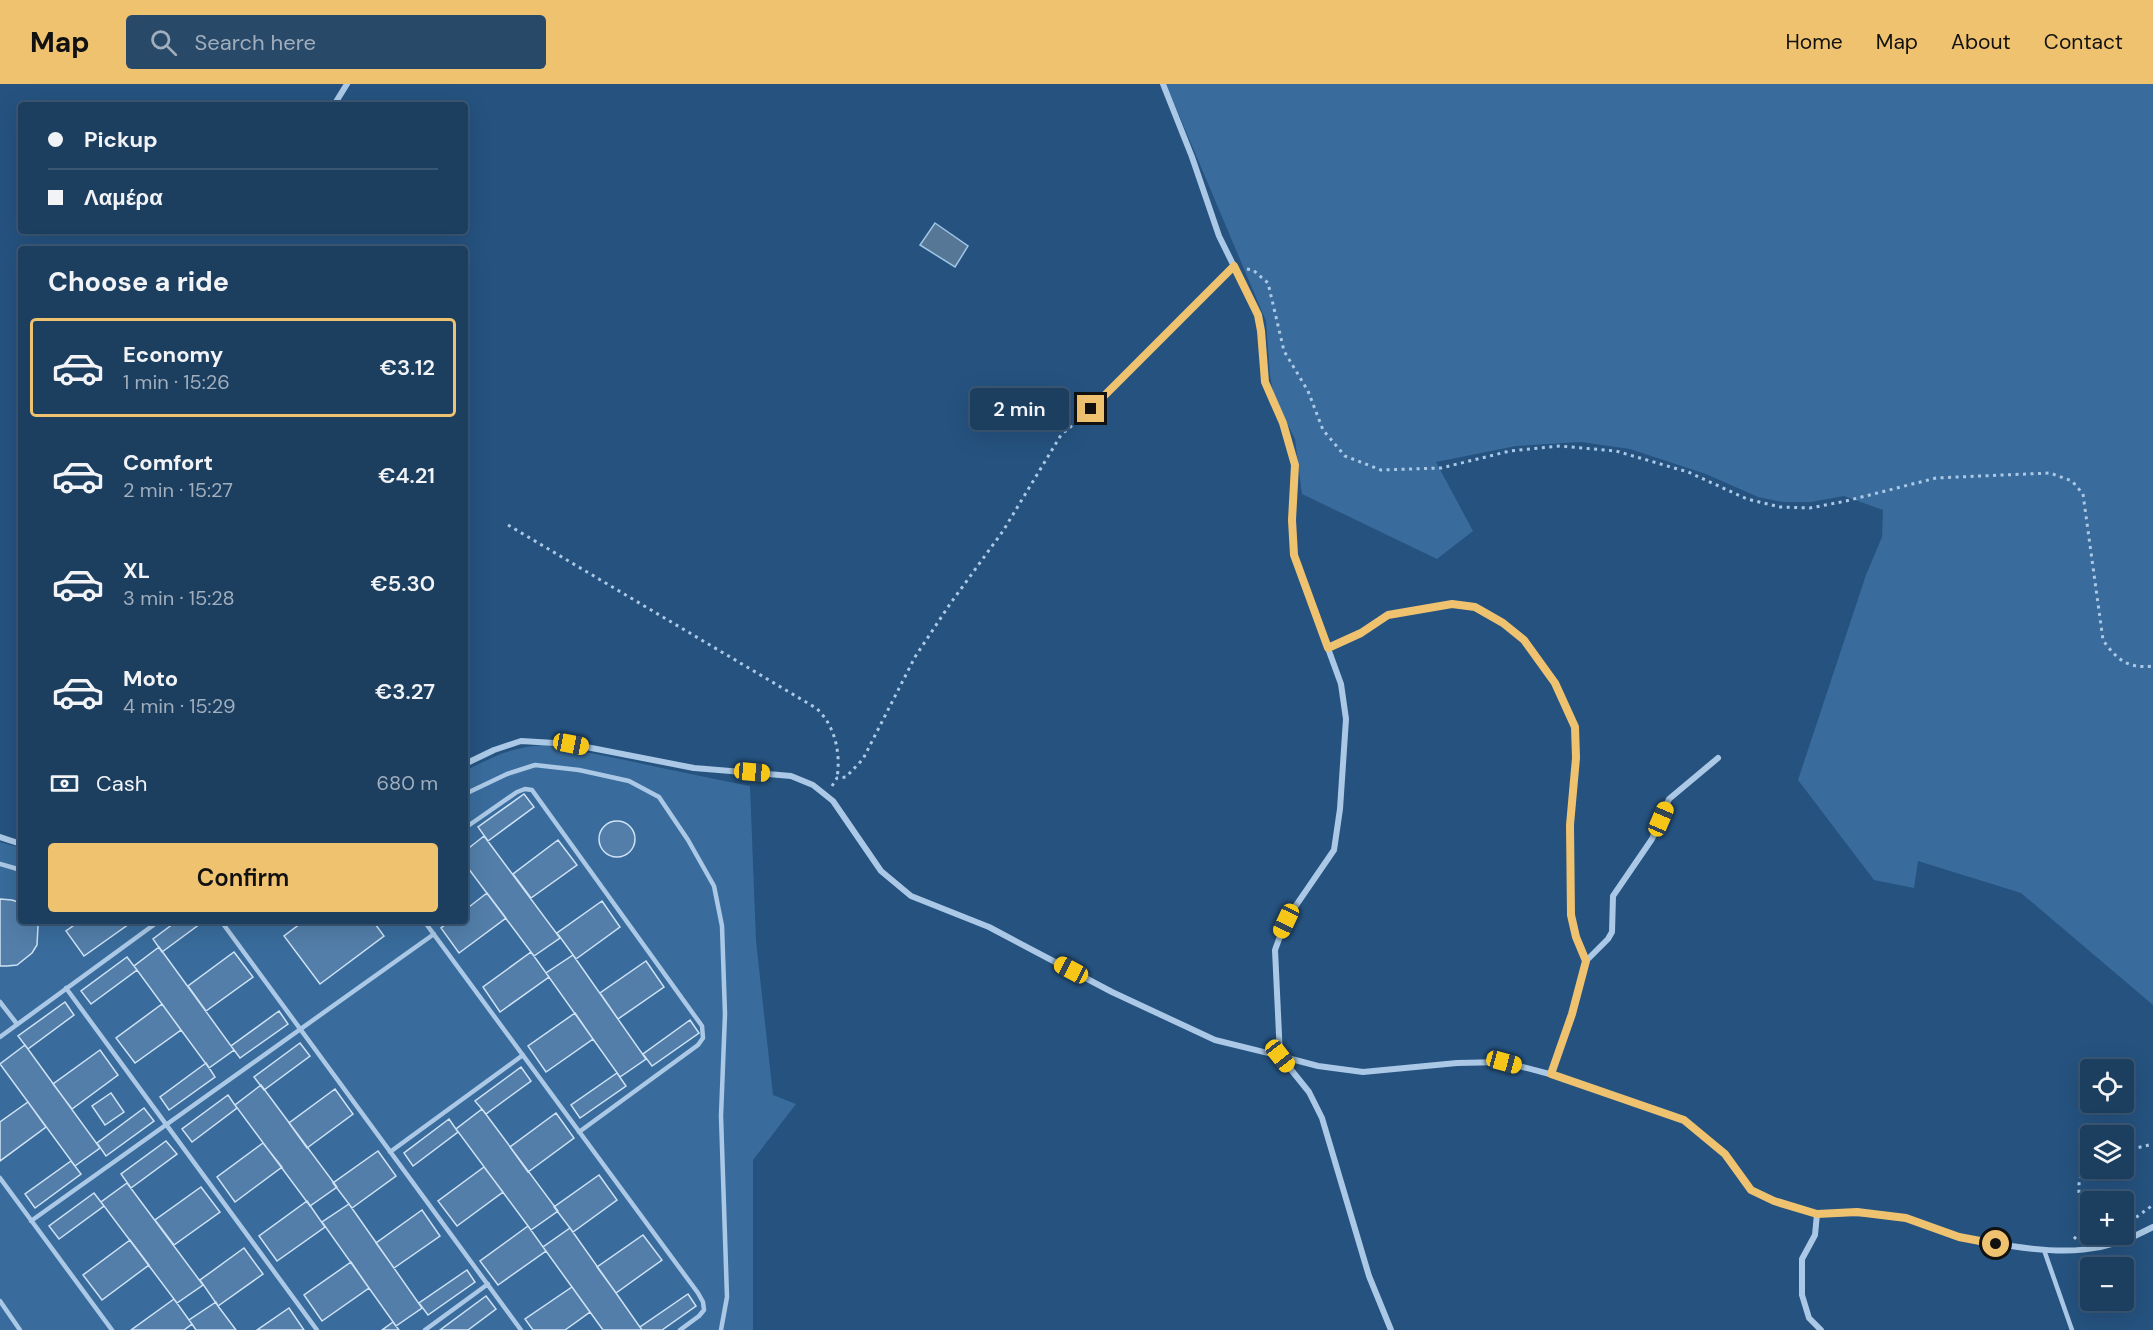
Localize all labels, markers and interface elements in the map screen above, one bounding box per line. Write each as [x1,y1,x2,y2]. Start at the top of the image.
search box [126,15,546,69]
text: Map [30,24,90,61]
icon: search [147,26,180,59]
text: Search here [195,28,316,57]
text: Home [1785,28,1843,56]
text: Map [1876,28,1918,56]
text: About [1951,28,2011,56]
text: Contact [2044,28,2123,56]
text: Pickup [84,125,158,154]
text: Λαμέρα [84,183,163,212]
text: Choose a ride [48,264,229,299]
text: Economy [123,340,223,369]
icon: car [51,341,105,395]
text: €3.12 [380,353,435,382]
text: 1 min · 15:26 [123,369,230,395]
callout: 2 min [971,388,1070,430]
route end [1077,395,1104,422]
text: 2 min [993,396,1046,422]
text: Comfort [123,448,213,477]
icon: car [51,449,105,503]
text: €4.21 [378,461,435,490]
text: 2 min · 15:27 [123,477,233,503]
text: XL [123,556,150,585]
icon: car [51,557,105,611]
text: €5.30 [370,569,435,598]
text: 3 min · 15:28 [123,585,235,611]
text: Moto [123,664,178,693]
icon: car [51,665,105,719]
text: €3.27 [375,677,435,706]
text: 4 min · 15:29 [123,693,236,719]
car [552,732,590,756]
car [733,761,771,783]
icon: cash [48,767,81,800]
text: Cash [96,769,147,798]
text: 680 m [376,770,438,796]
car [1646,799,1676,839]
button: Confirm [48,843,438,912]
car [1270,901,1302,941]
car [1051,954,1091,986]
car [1262,1036,1298,1076]
car [1484,1049,1524,1075]
map controls [2080,1059,2134,1311]
button: locate [2080,1059,2134,1113]
button: layers [2080,1125,2134,1179]
button: + [2080,1191,2134,1245]
route start [1982,1230,2009,1257]
button: − [2080,1257,2134,1311]

